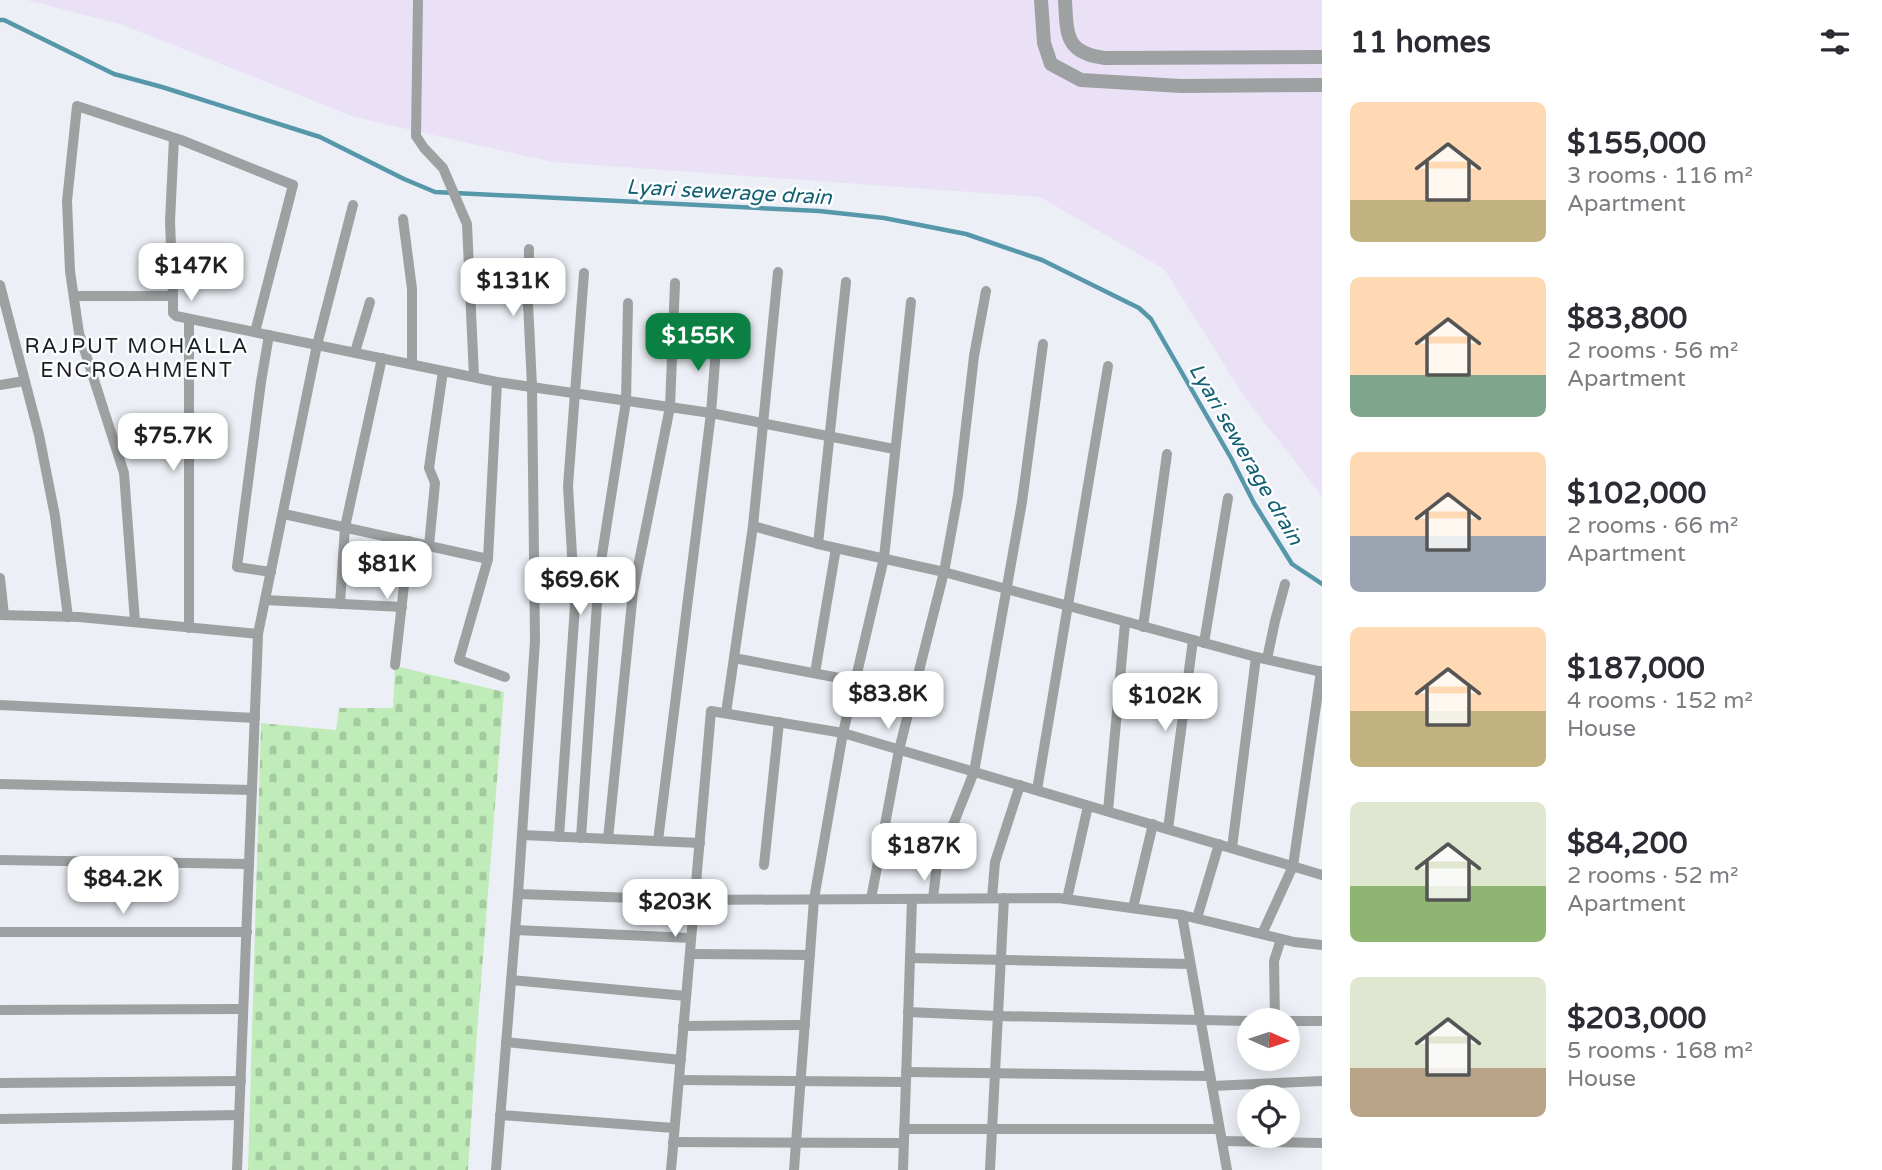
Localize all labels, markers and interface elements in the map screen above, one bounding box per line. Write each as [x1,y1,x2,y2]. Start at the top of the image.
icon: filters [1816,23,1854,61]
text: 11 homes [1350,24,1491,61]
text: $155,000 [1567,125,1706,162]
icon: home [1406,130,1490,214]
text: 3 rooms · 116 m² [1567,162,1753,190]
water label: Lyari sewerage drain [626,175,833,210]
text: Apartment [1567,190,1686,218]
pin: $147K [142,244,240,303]
text: $147K [155,252,227,280]
pin: $131K [464,258,562,318]
text: $131K [477,267,549,295]
text: $83,800 [1567,300,1687,337]
icon: home [1406,305,1490,389]
pin: $155K [649,314,747,373]
text: $155K [662,322,734,350]
district label: RAJPUT MOHALLA ENCROAHMENT [25,334,249,383]
text: 2 rooms · 56 m² [1567,337,1738,365]
water label: Lyari sewerage drain [1183,359,1308,551]
text: Apartment [1567,365,1686,393]
pin: $75.7K [116,414,230,473]
text: $75.7K [134,422,212,450]
text: $102,000 [1567,475,1706,512]
icon: home [1406,480,1490,564]
text: 2 rooms · 66 m² [1567,512,1738,540]
text: Apartment [1567,540,1686,568]
pin: $81K [346,542,428,601]
text: $81K [358,550,416,578]
pin: $69.6K [523,558,637,617]
text: $69.6K [541,566,619,594]
text: $187,000 [1567,650,1705,687]
icon: home [1406,655,1490,739]
pin: $83.8K [831,672,945,731]
pin: $102K [1116,674,1214,733]
text: $83.8K [849,680,927,708]
text: $102K [1129,682,1201,710]
text: 4 rooms · 152 m² [1567,687,1753,715]
text: House [1567,715,1636,743]
pin: $187K [875,824,973,883]
text: $84,200 [1567,825,1687,862]
icon: home [1406,830,1490,914]
text: $187K [888,832,960,860]
pin: $84.2K [66,856,180,916]
text: 2 rooms · 52 m² [1567,862,1738,890]
text: $84.2K [84,865,162,893]
pin: $203K [626,880,724,939]
text: $203K [639,888,711,916]
text: Apartment [1567,890,1686,918]
text: $203,000 [1567,1000,1706,1037]
icon: home [1406,1005,1490,1089]
north arrow [1237,1008,1300,1071]
map controls [1237,1008,1300,1148]
text: 5 rooms · 168 m² [1567,1037,1753,1065]
text: House [1567,1065,1636,1093]
button: locate [1237,1085,1300,1148]

